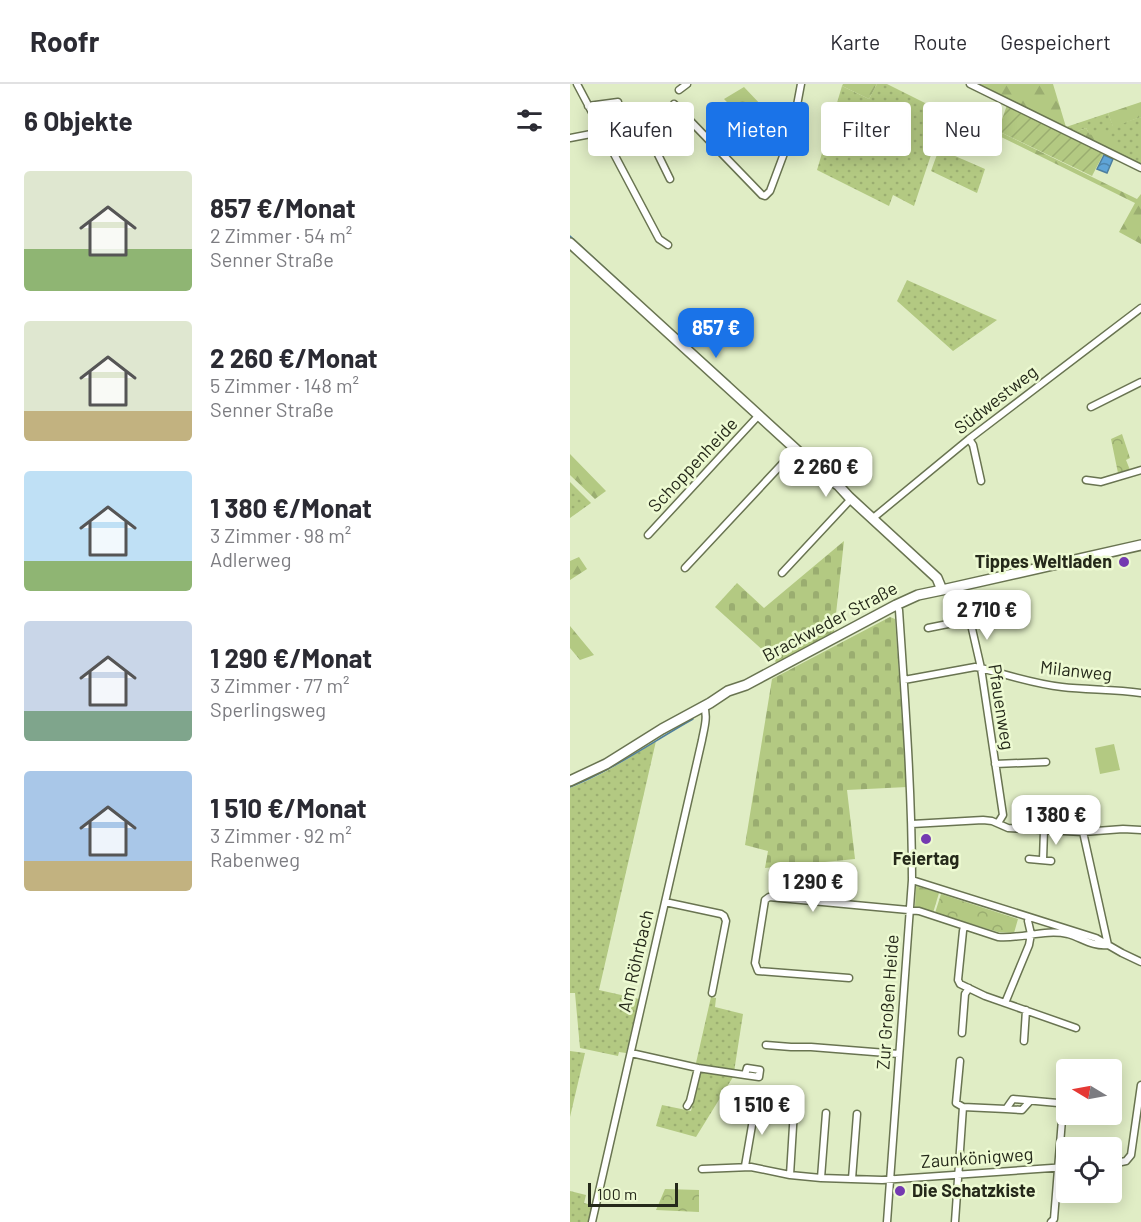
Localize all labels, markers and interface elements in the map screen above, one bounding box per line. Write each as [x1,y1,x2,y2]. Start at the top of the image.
text: Roofr [30,24,99,58]
text: Karte [830,29,880,54]
text: Route [913,29,967,54]
text: Gespeichert [1000,29,1111,54]
chip: Kaufen [588,102,694,156]
chip: Mieten [706,102,809,156]
chip: Filter [821,102,911,156]
chip: Neu [923,102,1002,156]
icon: filters [513,104,546,137]
text: 6 Objekte [24,105,133,136]
text: 857 €/Monat [210,192,356,223]
icon: home [72,195,144,267]
text: 2 Zimmer · 54 m² [210,223,352,247]
text: Senner Straße [210,247,334,271]
pin: 857 € [674,308,758,359]
text: 857 € [692,315,740,339]
text: 2 260 €/Monat [210,342,378,373]
icon: home [72,345,144,417]
street label: Südwestweg [950,360,1041,438]
text: 5 Zimmer · 148 m² [210,373,359,397]
text: Senner Straße [210,397,334,421]
street label: Schoppenheide [643,412,742,516]
pin: 2 260 € [771,447,881,498]
text: 2 260 € [793,454,859,478]
text: 1 380 €/Monat [210,492,372,523]
icon: home [72,495,144,567]
text: 3 Zimmer · 98 m² [210,523,351,547]
text: Adlerweg [210,547,291,571]
place label: Tippes Weltladen [975,550,1112,572]
marker: Tippes Weltladen [1117,555,1131,569]
street label: Brackweder Straße [758,576,901,666]
pin: 2 710 € [932,590,1042,641]
text: 2 710 € [957,597,1017,621]
text: 1 290 €/Monat [210,642,372,673]
icon: home [72,645,144,717]
street label: Milanweg [1039,655,1113,685]
street label: Pfauenweg [984,662,1020,751]
text: 3 Zimmer · 77 m² [210,673,349,697]
text: Sperlingsweg [210,697,326,721]
text: 1 510 €/Monat [210,792,367,823]
icon: home [72,795,144,867]
pin: 1 380 € [1001,795,1111,846]
text: 1 380 € [1026,802,1086,826]
text: 3 Zimmer · 92 m² [210,823,352,847]
marker: Feiertag [919,832,933,846]
text: Rabenweg [210,847,300,871]
place label: Feiertag [893,847,959,869]
pin: 1 290 € [758,862,868,913]
text: 1 290 € [783,869,843,893]
street label: Am Röhrbach [613,907,657,1014]
street label: Zur Großen Heide [871,934,903,1070]
north arrow [1056,1059,1122,1125]
map controls [1056,1059,1122,1203]
pin: 1 510 € [707,1085,817,1136]
text: 1 510 € [734,1092,790,1116]
button: locate [1056,1137,1122,1203]
street label: Zaunkönigweg [920,1142,1034,1172]
place label: Die Schatzkiste [912,1179,1036,1201]
scale bar [588,1180,678,1208]
text: 100 m [597,1184,637,1203]
marker: Die Schatzkiste [893,1184,907,1198]

